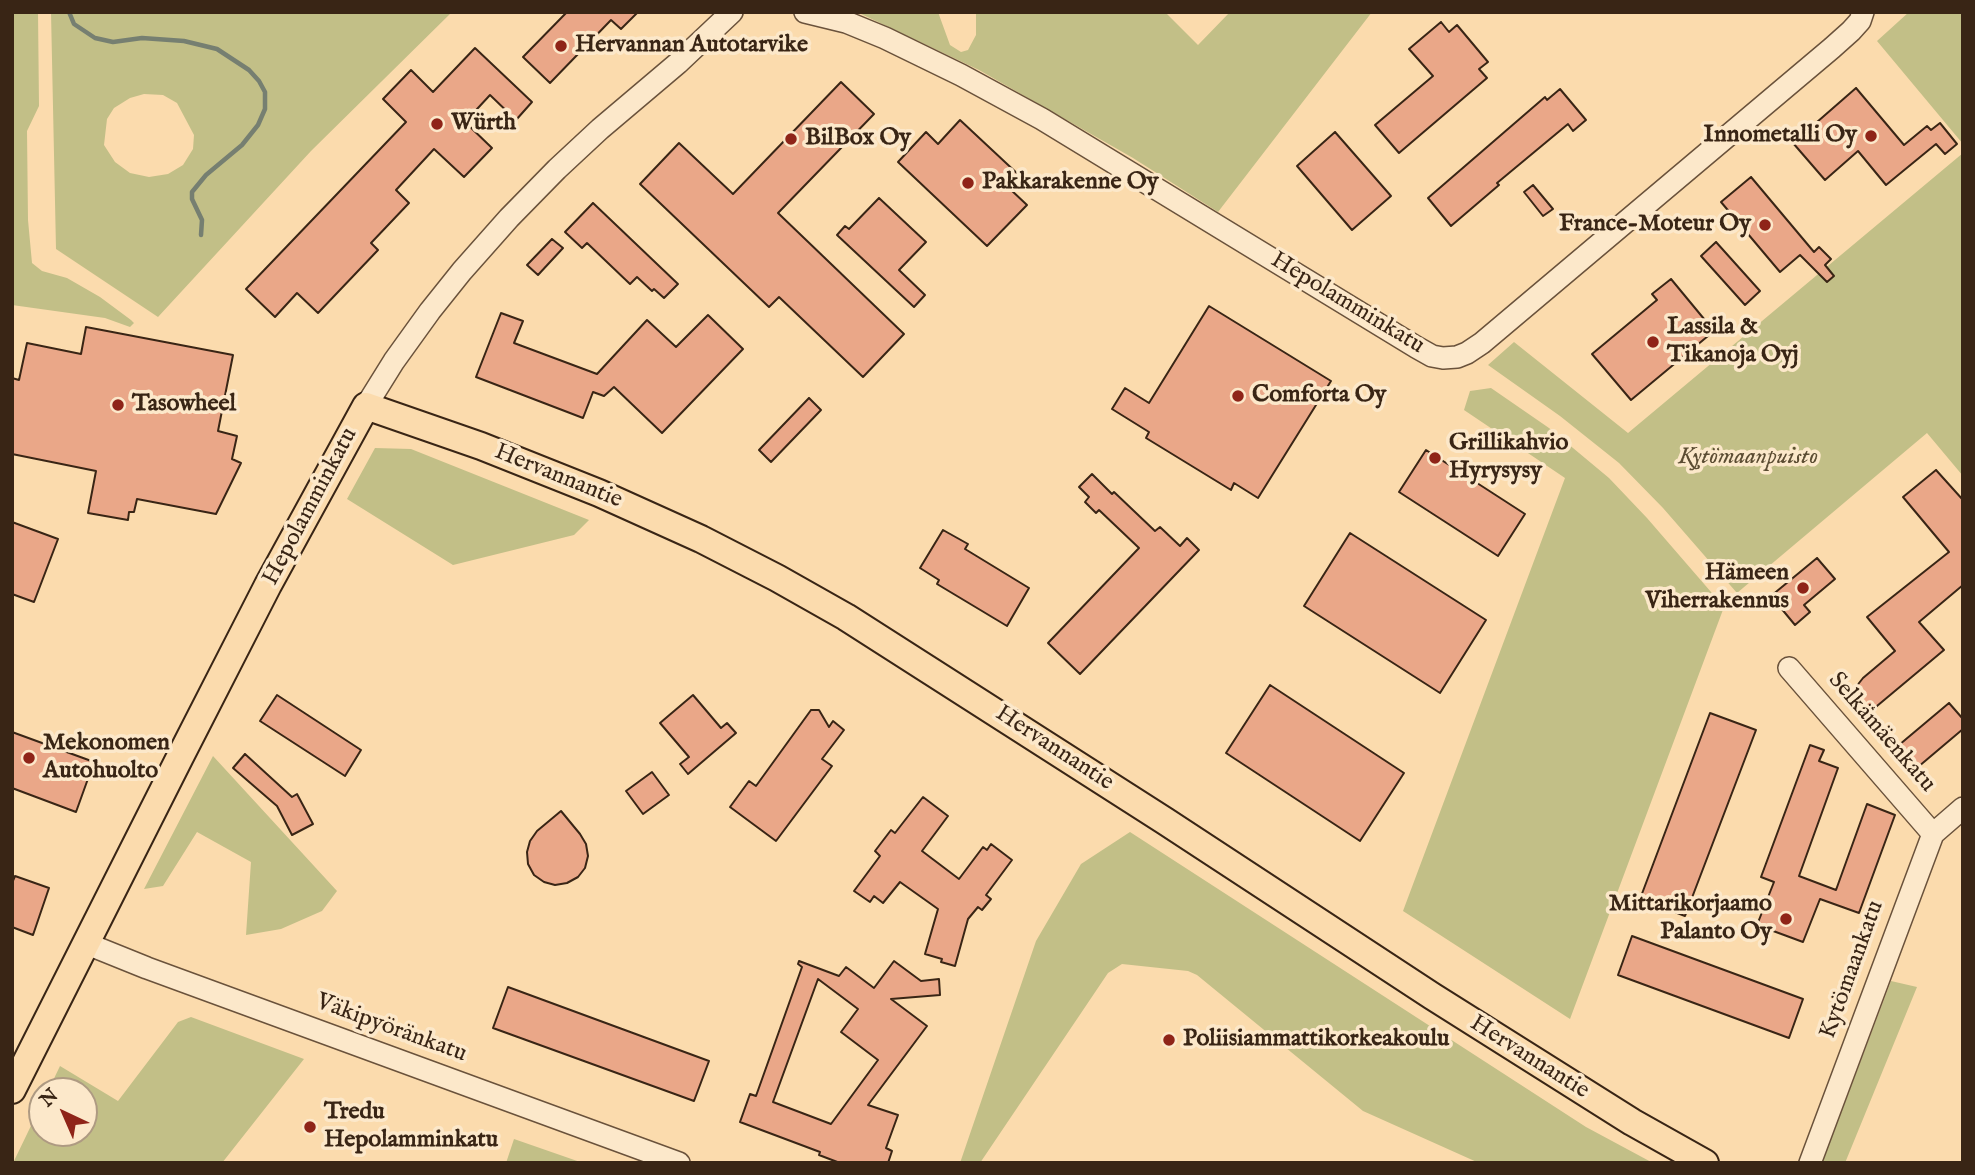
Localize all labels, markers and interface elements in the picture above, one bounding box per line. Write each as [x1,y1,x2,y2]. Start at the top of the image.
place label: Hervannan Autotarvike [575,32,808,60]
marker: Hervannan Autotarvike [553,38,569,54]
place label: Würth [451,110,516,138]
marker: Würth [429,116,445,132]
place label: Innometalli Oy [1704,122,1857,150]
place label: BilBox Oy [805,125,911,153]
marker: Innometalli Oy [1863,128,1879,144]
marker: BilBox Oy [783,131,799,147]
place label: Pakkarakenne Oy [982,169,1159,197]
marker: Pakkarakenne Oy [960,175,976,191]
place label: France-Moteur Oy [1559,211,1751,239]
marker: France-Moteur Oy [1757,217,1773,233]
street label: Hepolamminkatu [1265,247,1429,361]
place label: Lassila & Tikanoja Oyj [1667,314,1798,370]
marker: Lassila & Tikanoja Oyj [1645,334,1661,350]
place label: Comforta Oy [1252,382,1386,410]
marker: Comforta Oy [1230,388,1246,404]
place label: Tasowheel [132,391,236,419]
marker: Tasowheel [110,397,126,413]
street label: Hepolamminkatu [257,423,365,591]
place label: Grillikahvio Hyrysysy [1449,430,1568,486]
street label: Hervannantie [490,438,626,516]
park label: Kytömaanpuisto [1678,444,1818,472]
marker: Grillikahvio Hyrysysy [1427,450,1443,466]
place label: Hämeen Viherrakennus [1645,560,1789,616]
marker: Hämeen Viherrakennus [1795,580,1811,596]
street label: Selkämäenkatu [1821,667,1941,799]
street label: Hervannantie [989,700,1119,798]
place label: Mekonomen Autohuolto [43,730,170,786]
marker: Mekonomen Autohuolto [21,750,37,766]
place label: Mittarikorjaamo Palanto Oy [1609,891,1772,947]
street label: Kytömaankatu [1815,897,1891,1043]
marker: Mittarikorjaamo Palanto Oy [1778,911,1794,927]
street label: Väkipyöränkatu [312,988,470,1070]
street label: Hervannantie [1464,1010,1594,1106]
place label: Poliisiammattikorkeakoulu [1183,1026,1449,1054]
marker: Poliisiammattikorkeakoulu [1161,1032,1177,1048]
north arrow [28,1077,98,1147]
text: N [36,1084,64,1113]
place label: Tredu Hepolamminkatu [324,1099,498,1155]
marker: Tredu Hepolamminkatu [302,1119,318,1135]

